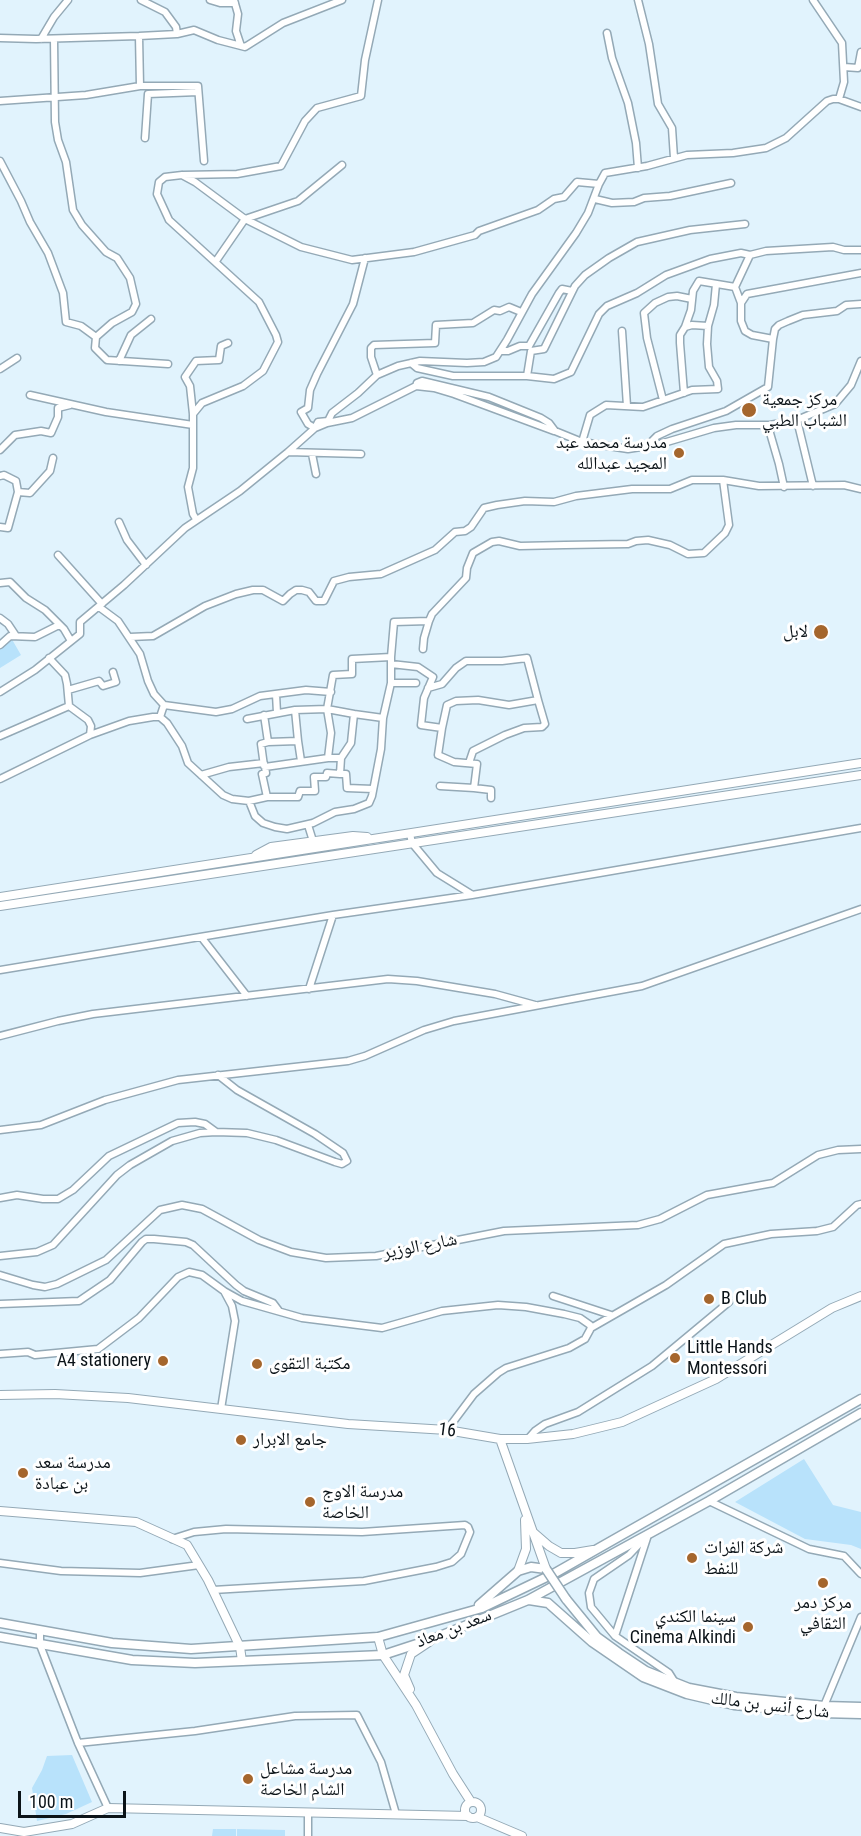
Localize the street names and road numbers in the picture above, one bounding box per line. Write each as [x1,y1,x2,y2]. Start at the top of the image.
street label: شارع الوزير [381,1229,459,1265]
street label: 16 [437,1419,457,1443]
street label: سعد بن معاذ [413,1605,495,1653]
street label: شارع أنس بن مالك [709,1688,831,1724]

